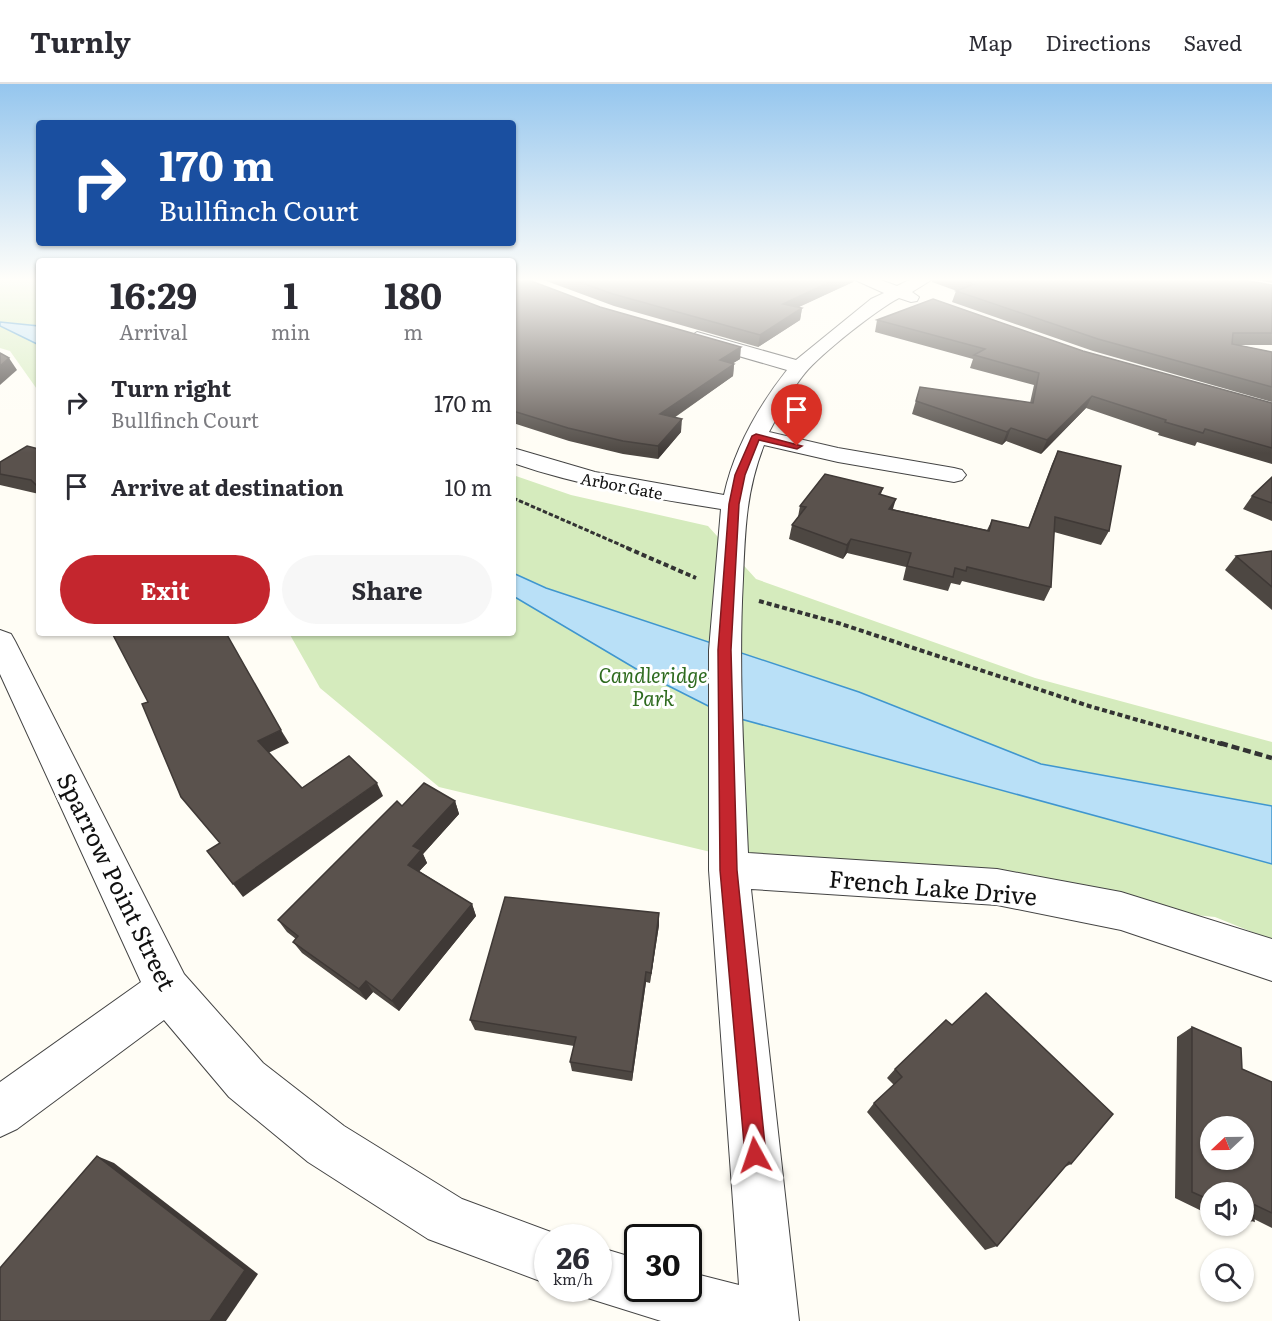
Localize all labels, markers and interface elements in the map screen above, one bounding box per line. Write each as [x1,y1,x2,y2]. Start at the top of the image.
text: Turnly [30,20,131,62]
text: Map [968,26,1013,57]
text: Directions [1046,26,1151,57]
text: Saved [1184,26,1242,57]
text: 170 m [159,132,274,194]
icon: right [60,144,138,222]
text: Bullfinch Court [159,189,359,229]
text: 16:29 [110,267,197,320]
text: 1 [283,267,298,320]
text: 180 [384,267,442,320]
text: Arrival [119,316,188,346]
text: min [271,316,310,346]
text: m [403,316,423,346]
text: Turn right [111,371,231,404]
pin [771,384,822,446]
icon: right [60,386,93,419]
text: 170 m [434,386,492,419]
icon: arrive [780,393,813,426]
text: Bullfinch Court [111,404,259,434]
street label: Arbor Gate [579,465,665,505]
icon: arrive [60,470,93,503]
text: Arrive at destination [111,470,344,503]
text: 10 m [445,470,492,503]
button: Exit [60,555,270,624]
button: Share [282,555,492,624]
park label: Candleridge Park [598,659,708,712]
street label: Sparrow Point Street [50,766,186,996]
street label: French Lake Drive [827,859,1039,913]
north arrow [1200,1116,1254,1170]
map controls [1200,1116,1254,1302]
position arrow [723,1123,787,1187]
button: sound [1200,1182,1254,1236]
speed limit sign: 30 [624,1224,702,1302]
text: 26 [556,1234,590,1278]
button: search [1200,1248,1254,1302]
text: km/h [553,1267,593,1290]

